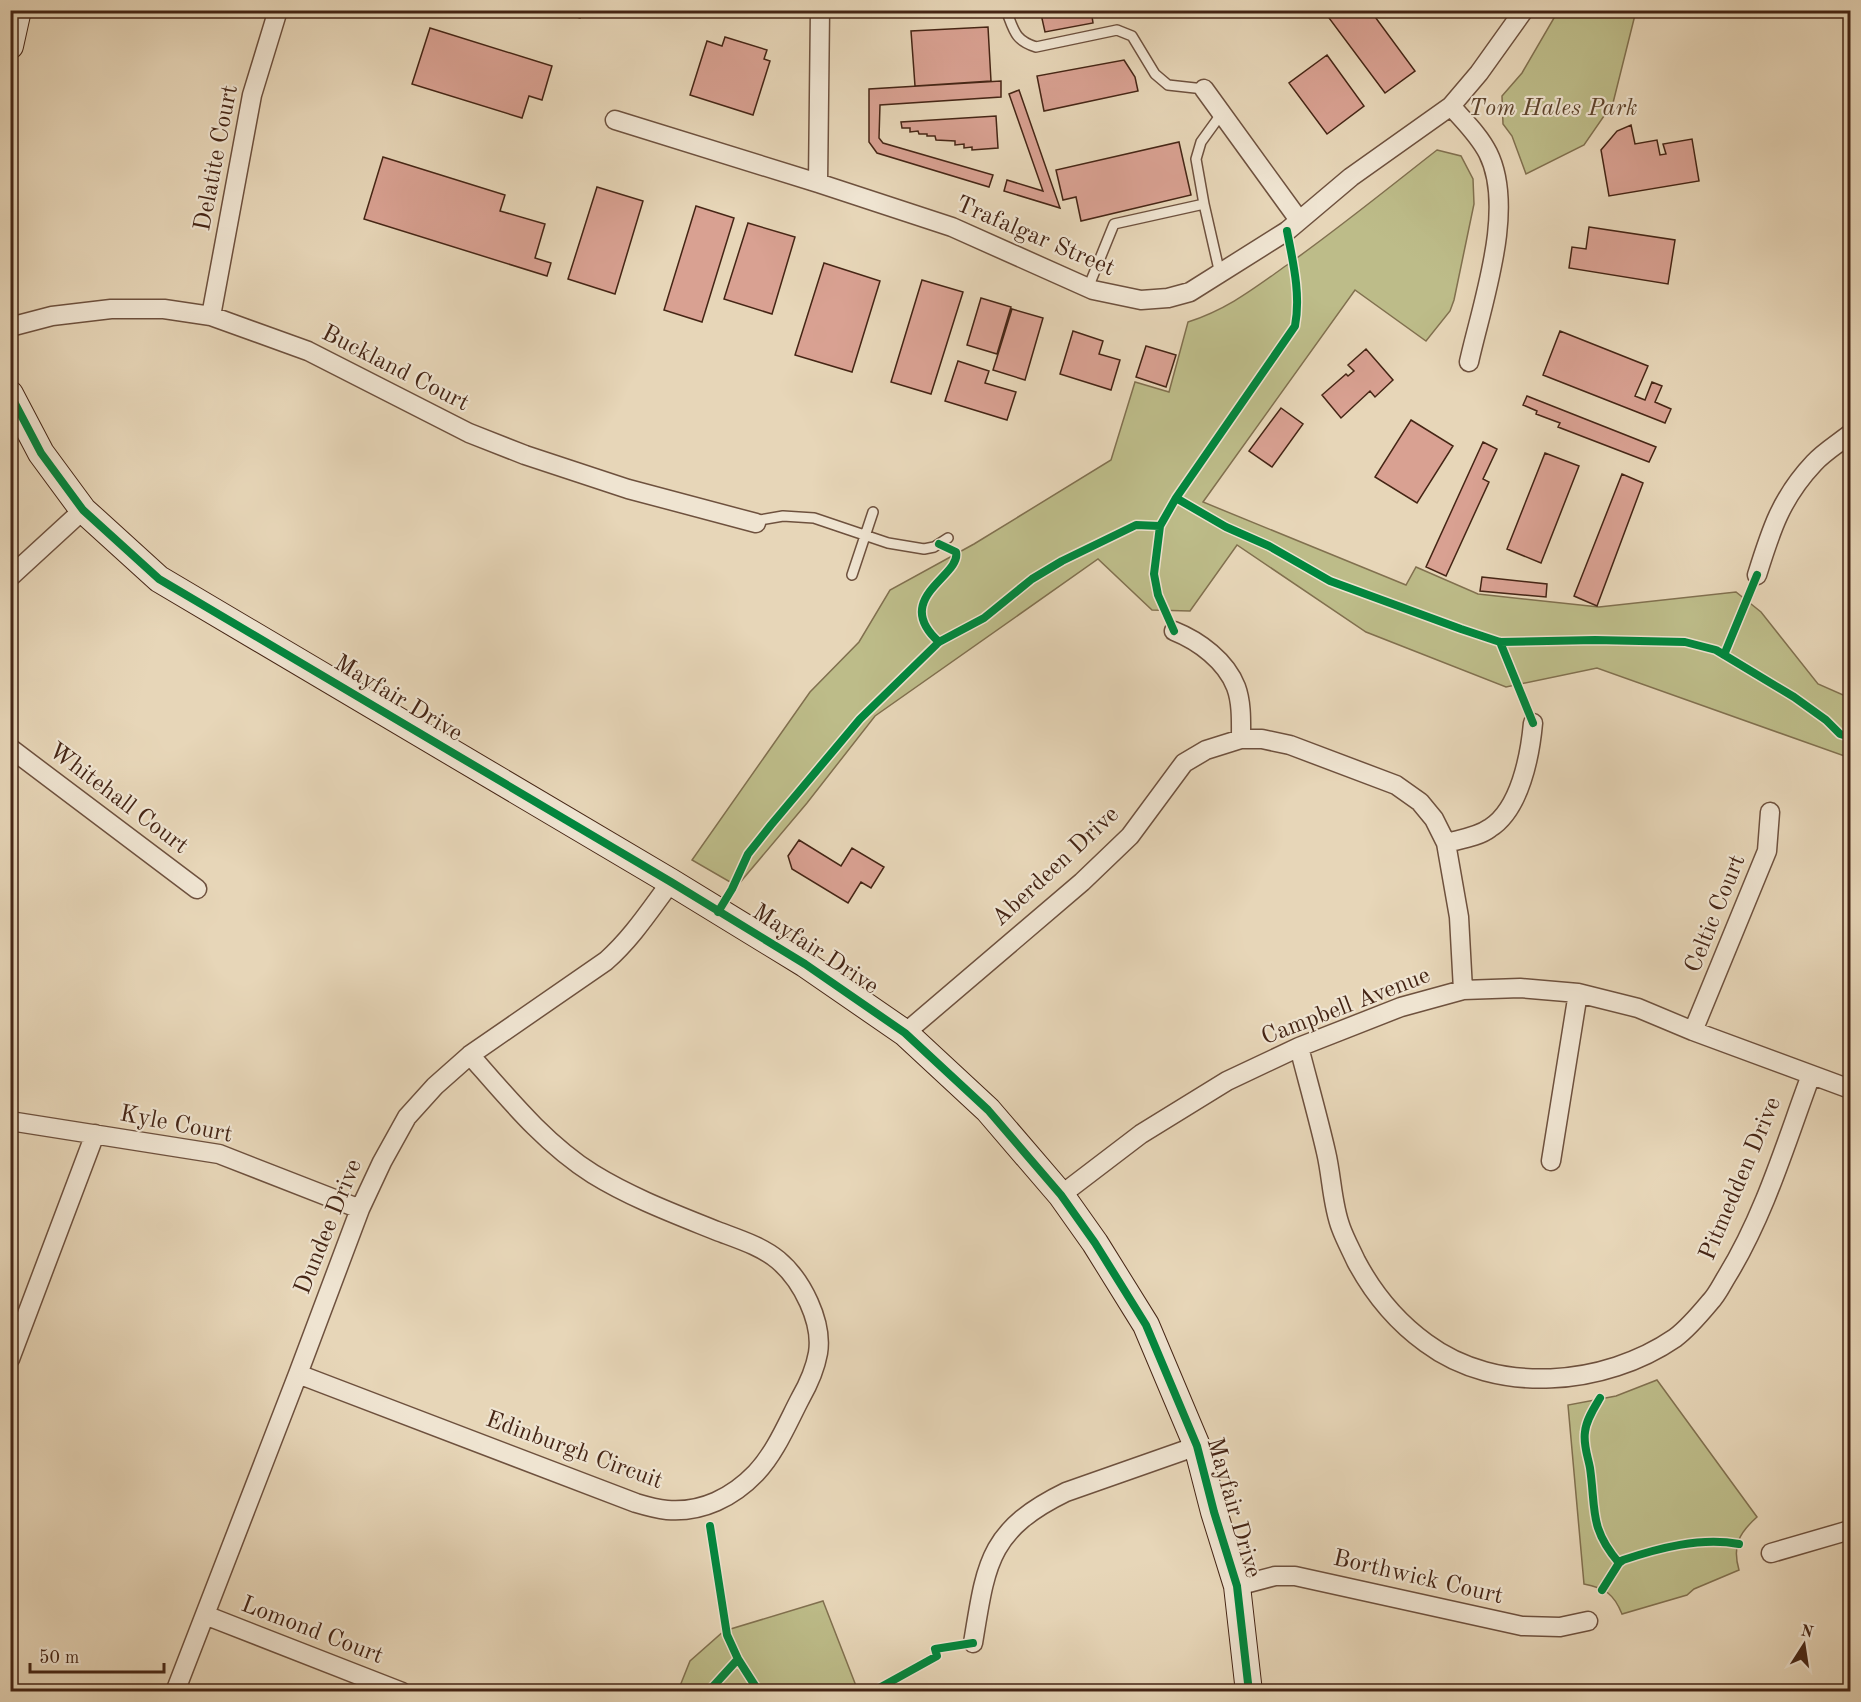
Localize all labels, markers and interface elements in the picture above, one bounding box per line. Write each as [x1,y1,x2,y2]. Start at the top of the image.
street label: Delatite Court [191,83,243,233]
park label: Tom Hales Park [1469,97,1637,121]
street label: Trafalgar Street [952,193,1118,281]
street label: Buckland Court [317,322,473,416]
street label: Mayfair Drive [330,651,466,747]
street label: Whitehall Court [44,739,192,859]
street label: Aberdeen Drive [988,802,1124,932]
street label: Celtic Court [1682,852,1750,976]
street label: Mayfair Drive [748,901,882,999]
street label: Campbell Avenue [1258,964,1434,1050]
street label: Pitmedden Drive [1696,1094,1786,1264]
street label: Kyle Court [118,1102,234,1148]
street label: Dundee Drive [291,1156,367,1298]
street label: Edinburgh Circuit [482,1408,666,1494]
street label: Mayfair Drive [1202,1435,1264,1581]
street label: Borthwick Court [1331,1547,1505,1609]
street label: Lomond Court [238,1593,386,1669]
north arrow [1774,1615,1834,1675]
text: N [1799,1623,1815,1642]
scale bar [30,1636,164,1674]
text: 50 m [39,1649,79,1667]

